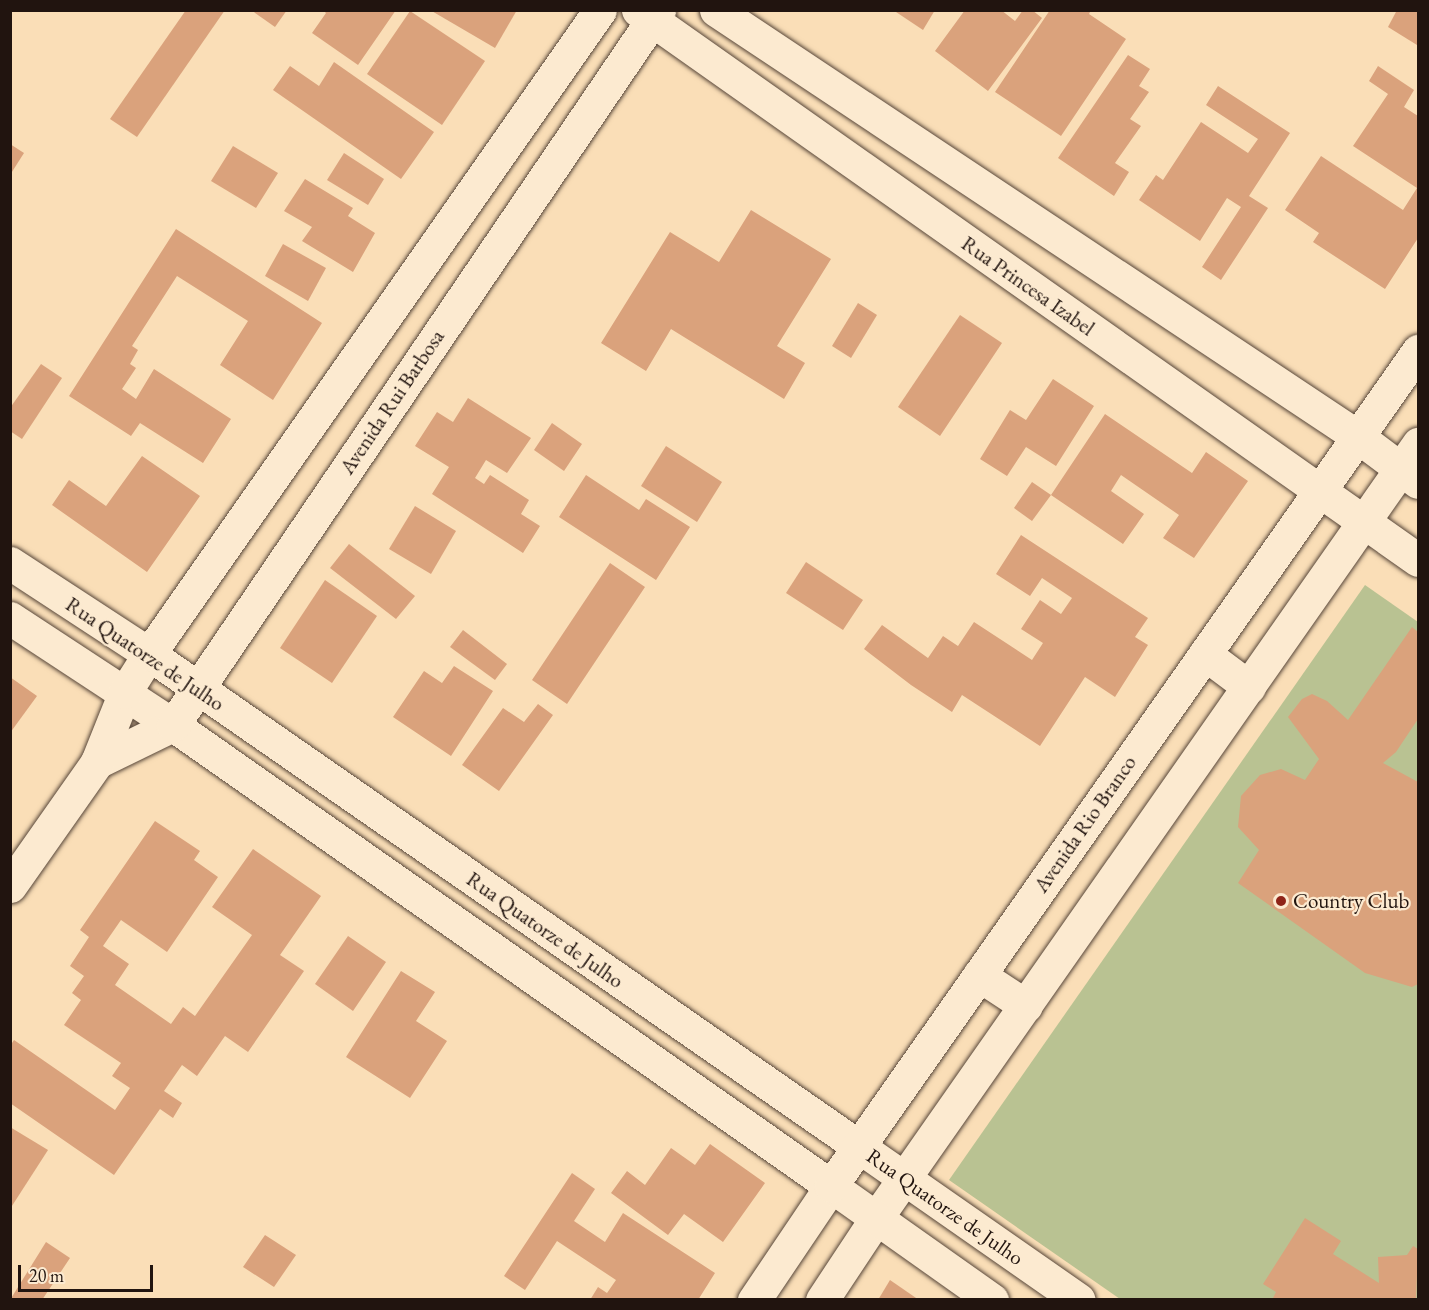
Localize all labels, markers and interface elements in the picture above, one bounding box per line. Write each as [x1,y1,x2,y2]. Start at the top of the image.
street label: Rua Princesa Izabel [957,231,1099,341]
street label: Avenida Rui Barbosa [334,325,450,479]
street label: Rua Quatorze de Julho [61,592,229,716]
street label: Avenida Rio Branco [1028,751,1142,897]
street label: Rua Quatorze de Julho [462,866,628,994]
place label: Country Club [1293,888,1409,914]
marker: Country Club [1274,894,1288,908]
street label: Rua Quatorze de Julho [862,1143,1028,1271]
scale bar [21,1253,156,1291]
text: 20 m [29,1264,64,1287]

